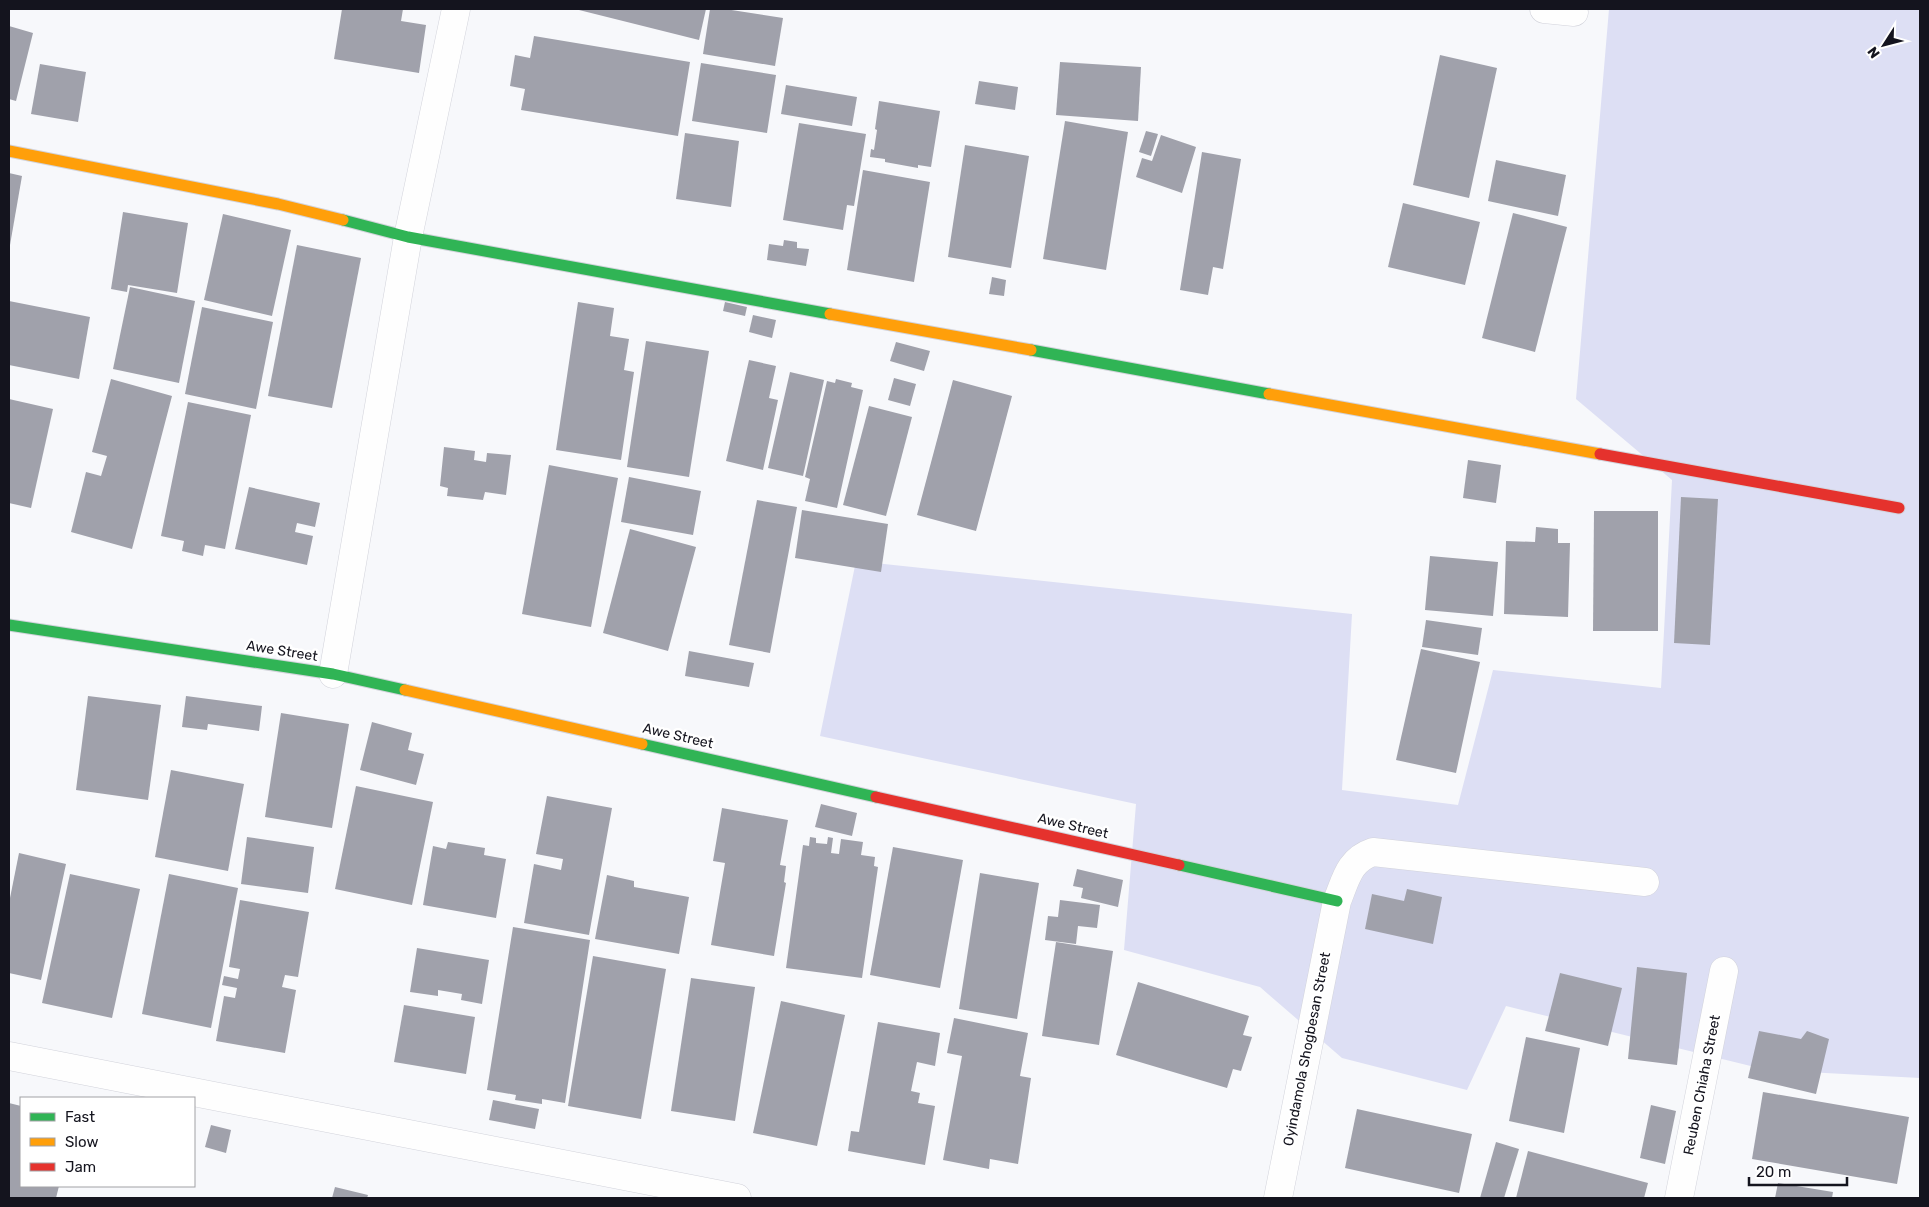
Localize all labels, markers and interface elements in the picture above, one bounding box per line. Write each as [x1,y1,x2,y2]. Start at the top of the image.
north arrow [1859,20,1909,70]
text: N [1864,43,1884,61]
street label: Awe Street [245,637,319,665]
street label: Awe Street [641,720,715,752]
street label: Awe Street [1036,810,1110,842]
street label: Oyindamola Shogbesan Street [1280,950,1334,1147]
street label: Reuben Chiaha Street [1680,1013,1724,1157]
legend [20,1097,195,1187]
text: Fast [65,1108,95,1126]
text: Slow [65,1133,98,1151]
scale bar [1749,1154,1846,1186]
text: Jam [65,1158,96,1176]
text: 20 m [1756,1163,1791,1181]

